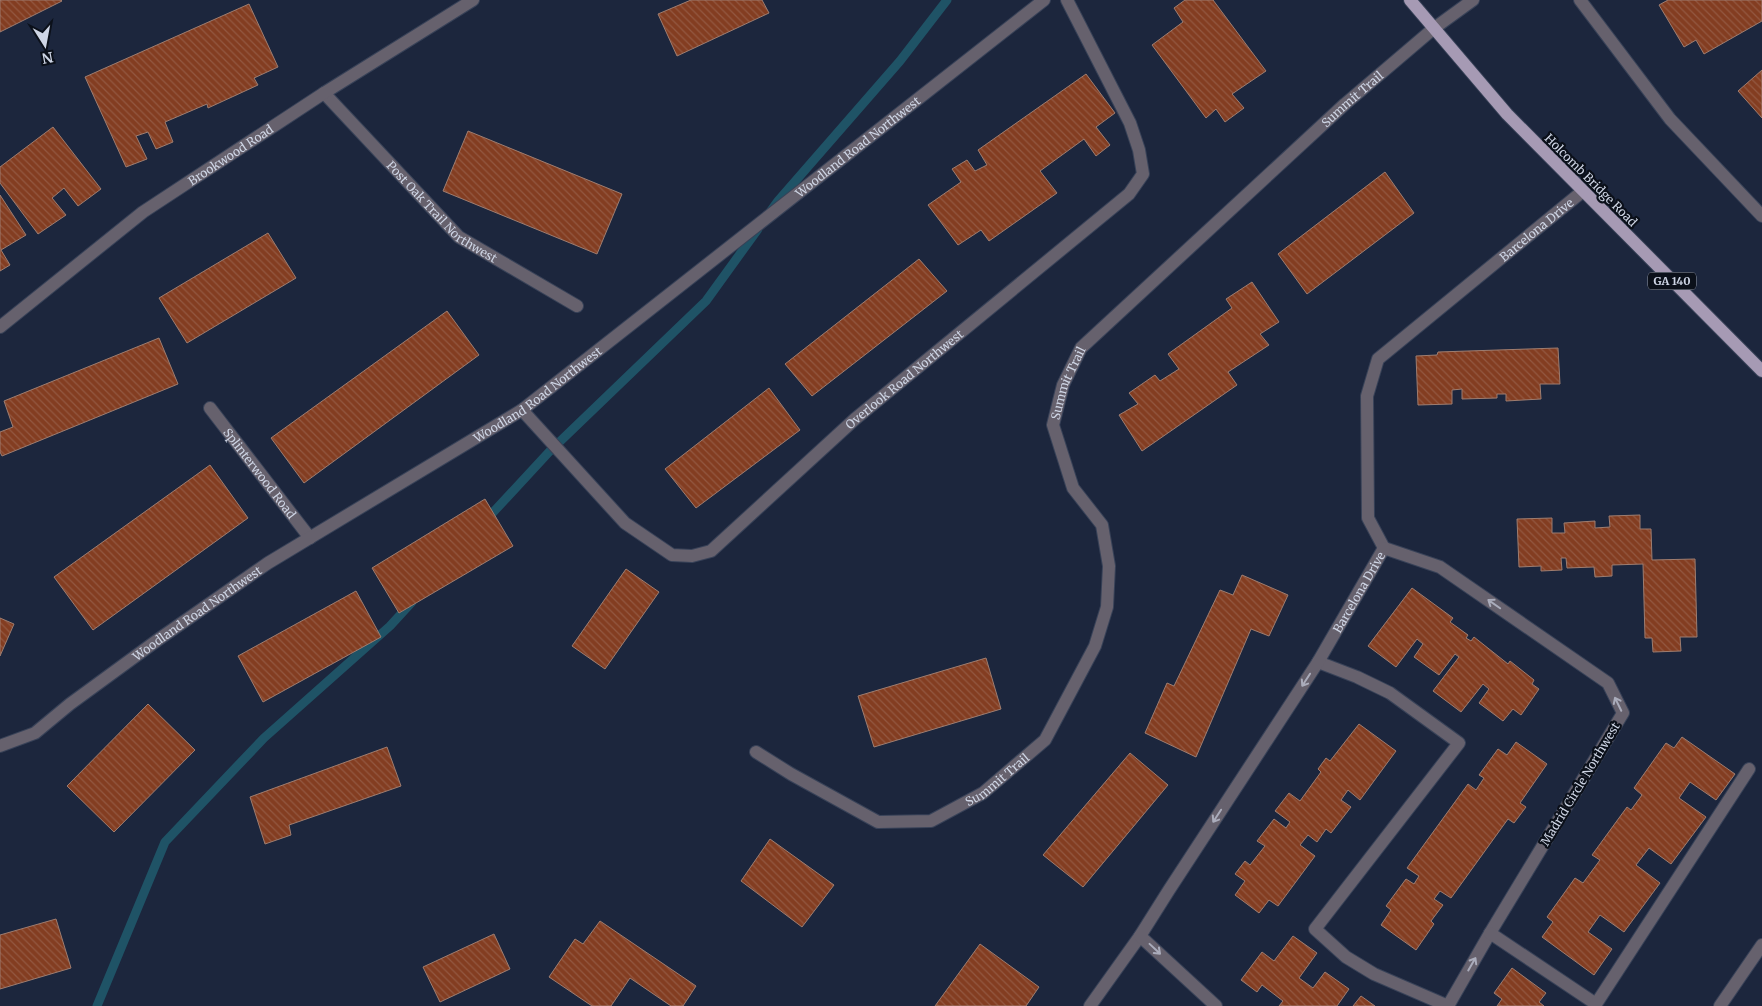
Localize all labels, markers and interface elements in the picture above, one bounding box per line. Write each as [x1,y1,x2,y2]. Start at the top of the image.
north arrow [20,20,70,70]
text: N [40,48,55,68]
street label: Summit Trail [1318,67,1386,130]
street label: Woodland Road Northwest [791,93,923,201]
street label: Brookwood Road [185,121,276,188]
street label: Holcomb Bridge Road [1542,131,1640,229]
street label: Post Oak Trail Northwest [384,158,500,265]
street label: Barcelona Drive [1496,195,1576,264]
road number: GA 140 [1648,272,1696,290]
street label: Overlook Road Northwest [842,326,966,432]
street label: Woodland Road Northwest [470,343,605,446]
street label: Summit Trail [1047,344,1088,421]
street label: Splinterwood Road [220,425,299,521]
street label: Barcelona Drive [1329,549,1388,635]
street label: Woodland Road Northwest [129,562,265,664]
one-way arrow [1487,599,1501,609]
one-way arrow [1301,673,1311,687]
one-way arrow [1613,697,1623,712]
street label: Madrid Circle Northwest [1537,719,1623,848]
street label: Summit Trail [962,750,1032,809]
one-way arrow [1212,809,1222,823]
one-way arrow [1148,944,1161,955]
one-way arrow [1467,956,1477,971]

